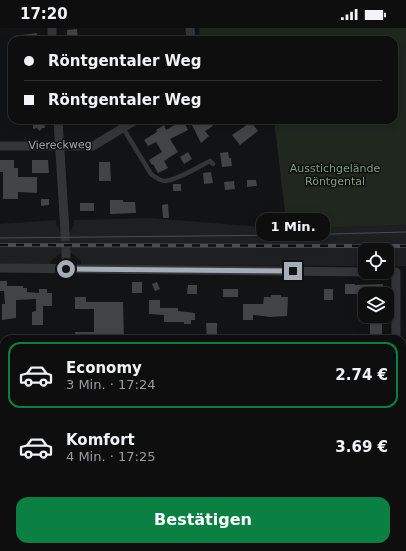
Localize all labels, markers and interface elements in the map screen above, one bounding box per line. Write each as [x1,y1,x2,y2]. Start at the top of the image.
text: 17:20 [20,5,68,23]
text: Röntgentaler Weg [48,52,201,70]
text: Röntgentaler Weg [48,91,201,109]
street label: Viereckweg [28,138,92,152]
park label: Ausstichgelände Röntgental [290,162,381,188]
callout: 1 Min. [256,213,330,241]
text: 1 Min. [270,219,316,234]
map controls [358,243,394,323]
button: locate [358,243,394,279]
route start [57,260,75,278]
route end [284,262,302,280]
button: layers [358,287,394,323]
icon: car [18,357,54,393]
text: Economy [66,359,142,377]
text: 2.74 € [335,366,388,384]
text: 3 Min. · 17:24 [66,377,155,392]
icon: car [18,429,54,465]
text: Komfort [66,431,135,449]
text: 3.69 € [335,438,388,456]
text: 4 Min. · 17:25 [66,449,155,464]
button: Bestätigen [16,497,390,543]

